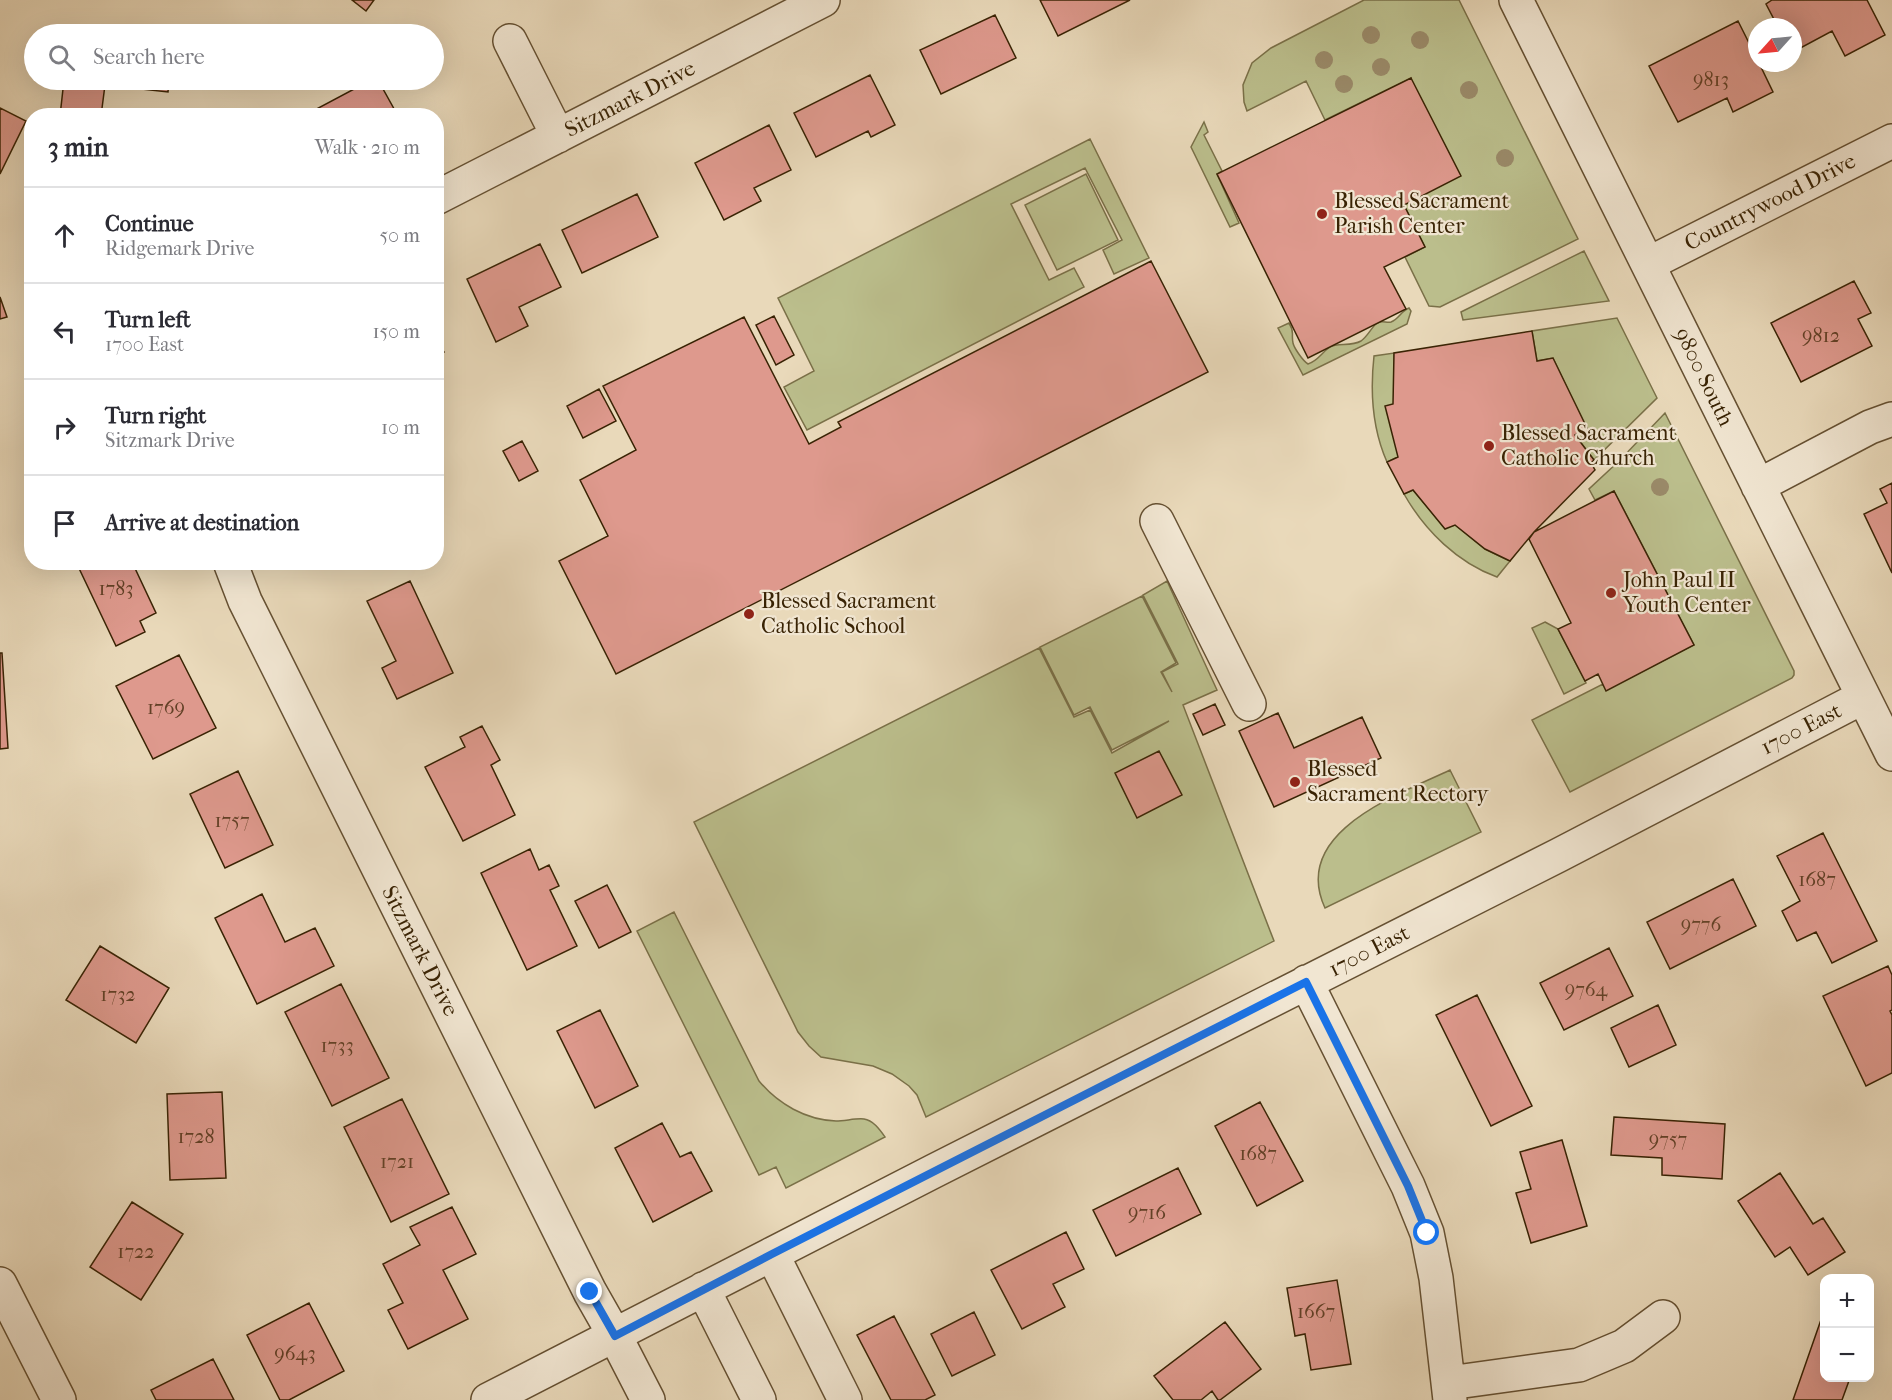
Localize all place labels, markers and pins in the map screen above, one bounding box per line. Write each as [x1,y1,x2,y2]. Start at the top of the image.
place label: Blessed Sacrament Parish Center [1334,188,1509,239]
marker: Blessed Sacrament Parish Center [1315,207,1329,221]
place label: Blessed Sacrament Catholic Church [1501,420,1676,471]
marker: Blessed Sacrament Catholic Church [1482,439,1496,453]
place label: John Paul II Youth Center [1621,567,1751,618]
marker: John Paul II Youth Center [1604,586,1618,600]
place label: Blessed Sacrament Catholic School [761,588,936,639]
marker: Blessed Sacrament Catholic School [742,607,756,621]
place label: Blessed Sacrament Rectory [1307,756,1489,807]
marker: Blessed Sacrament Rectory [1288,775,1302,789]

